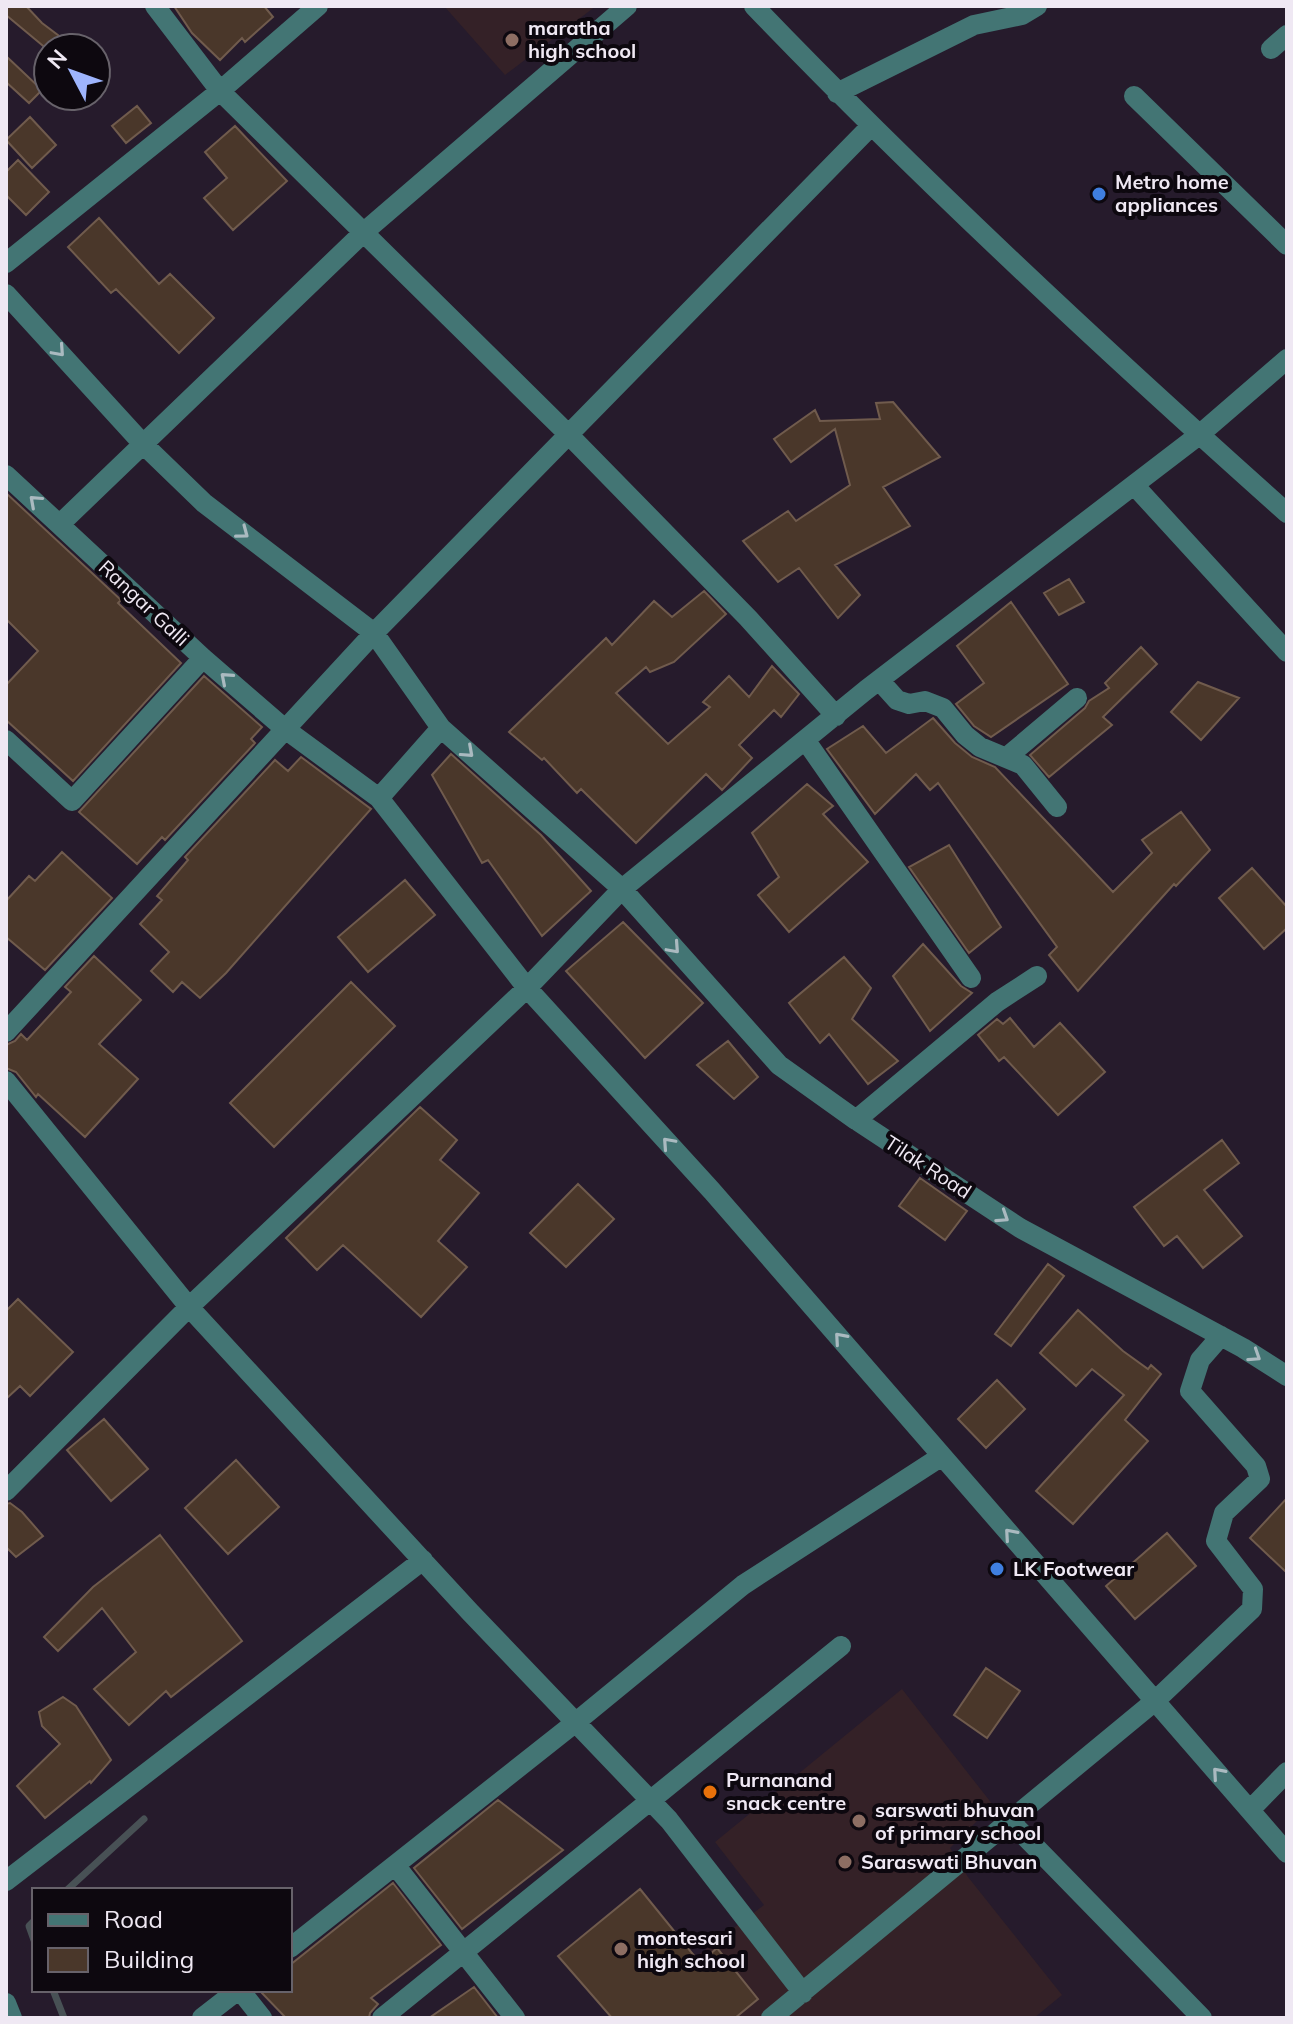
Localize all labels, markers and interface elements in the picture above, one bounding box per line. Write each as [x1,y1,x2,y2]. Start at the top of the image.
place label: maratha high school [528,15,636,63]
marker: maratha high school [503,31,521,49]
north arrow [32,32,112,112]
text: N [41,43,73,74]
place label: Metro home appliances [1115,169,1229,217]
marker: Metro home appliances [1090,185,1108,203]
one-way arrow [49,342,63,357]
one-way arrow [30,496,44,511]
one-way arrow [234,524,249,538]
street label: Rangar Galli [94,554,195,651]
one-way arrow [221,673,235,688]
one-way arrow [458,742,473,756]
one-way arrow [665,938,679,953]
street label: Tilak Road [880,1129,976,1204]
one-way arrow [662,1138,677,1152]
one-way arrow [994,1207,1009,1222]
one-way arrow [835,1333,849,1348]
one-way arrow [1247,1346,1261,1361]
one-way arrow [1005,1529,1020,1544]
place label: LK Footwear [1013,1556,1134,1581]
marker: LK Footwear [988,1560,1006,1578]
place label: Purnanand snack centre [726,1767,846,1815]
one-way arrow [1213,1767,1227,1782]
marker: Purnanand snack centre [701,1783,719,1801]
place label: sarswati bhuvan of primary school [875,1797,1041,1845]
marker: sarswati bhuvan of primary school [850,1812,868,1830]
place label: Saraswati Bhuvan [861,1849,1037,1874]
marker: Saraswati Bhuvan [836,1853,854,1871]
legend [32,1888,292,1992]
text: Road [104,1904,163,1934]
place label: montesari high school [637,1925,745,1973]
marker: montesari high school [612,1940,630,1958]
text: Building [104,1944,194,1974]

